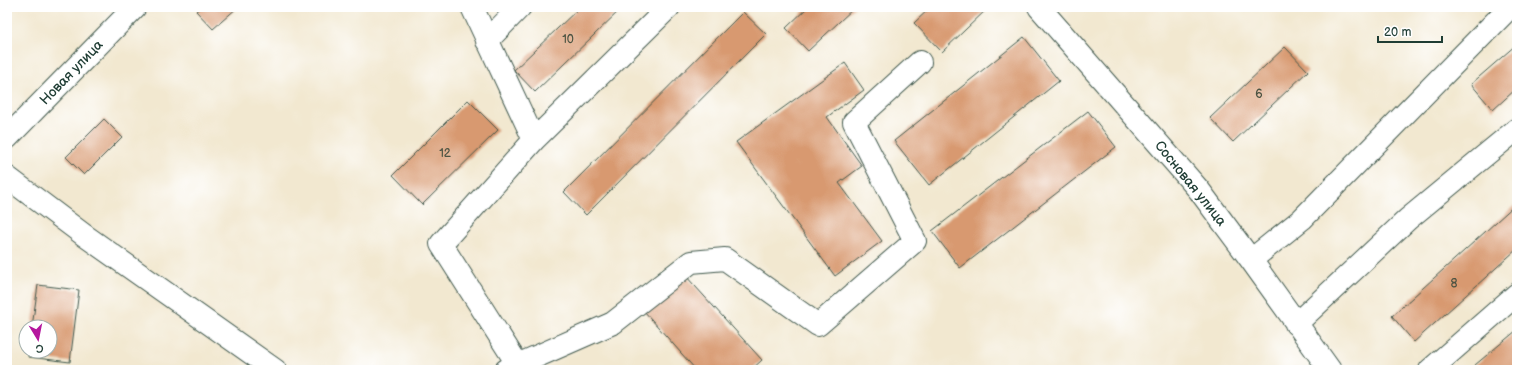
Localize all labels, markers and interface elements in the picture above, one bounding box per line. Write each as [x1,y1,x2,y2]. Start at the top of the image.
scale bar [1378,18,1442,44]
text: 20 m [1384,25,1411,40]
house number: 10 [562,32,574,47]
street label: Новая улица [36,36,107,108]
house number: 6 [1255,87,1263,102]
street label: Сосновая улица [1151,137,1231,230]
house number: 12 [439,146,451,161]
house number: 8 [1451,276,1458,291]
north arrow [18,319,58,359]
text: С [34,341,45,355]

